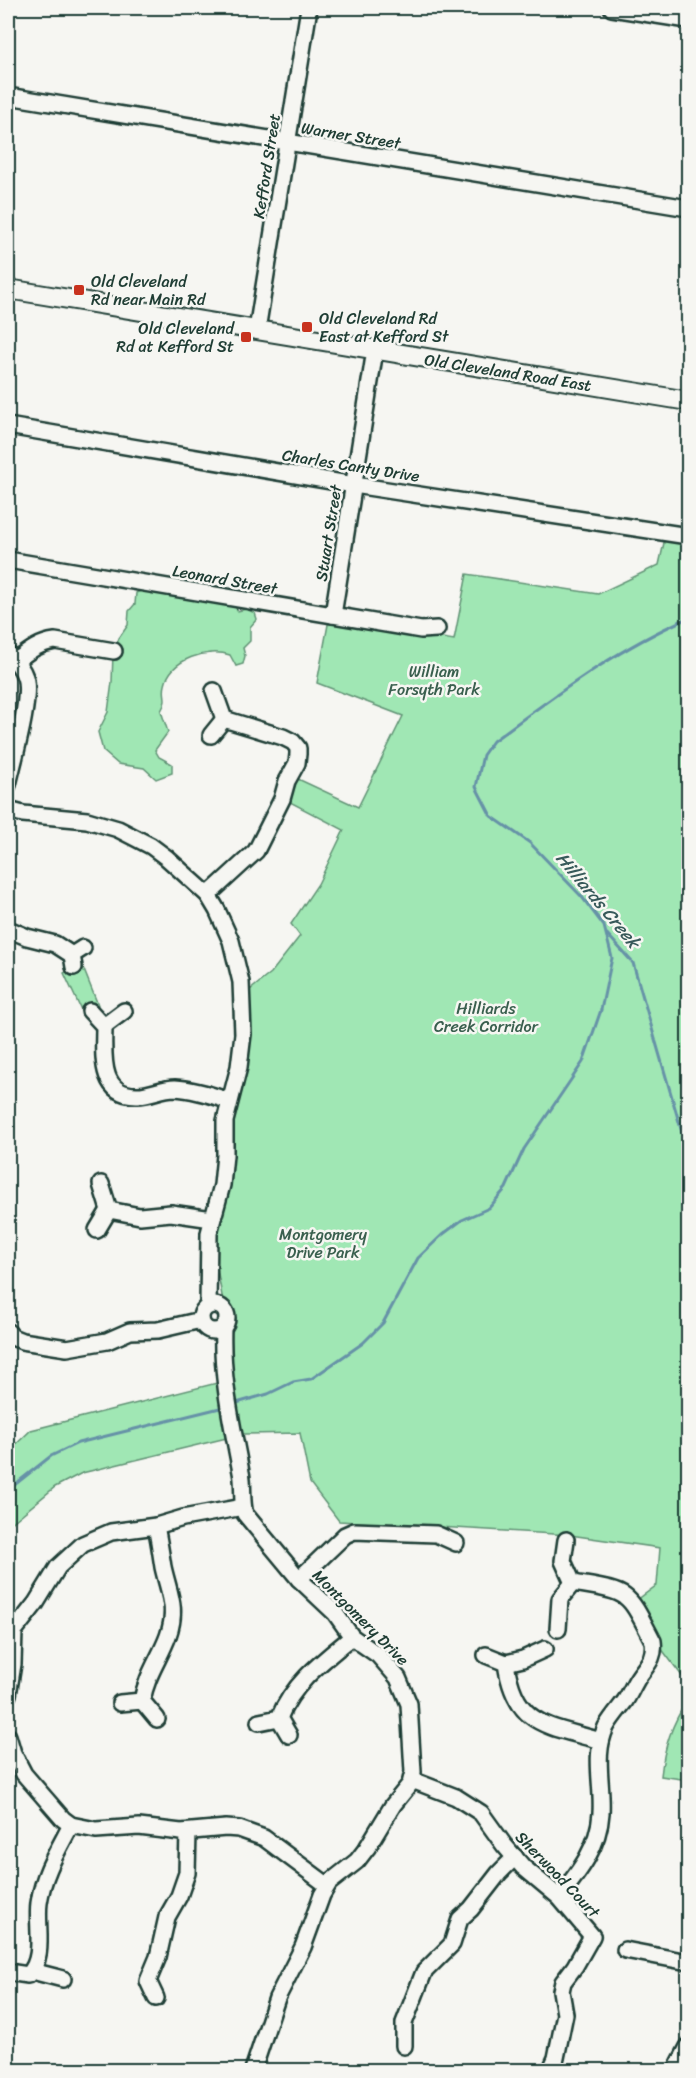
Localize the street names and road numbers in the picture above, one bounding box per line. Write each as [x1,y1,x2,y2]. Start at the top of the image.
street label: Kefford Street [244,112,289,221]
street label: Warner Street [299,113,403,158]
street label: Old Cleveland Road East [422,345,594,400]
street label: Charles Canty Drive [280,440,422,491]
street label: Stuart Street [307,482,351,583]
street label: Leonard Street [170,556,280,603]
street label: Montgomery Drive [305,1562,416,1673]
street label: Sherwood Court [508,1824,608,1925]

